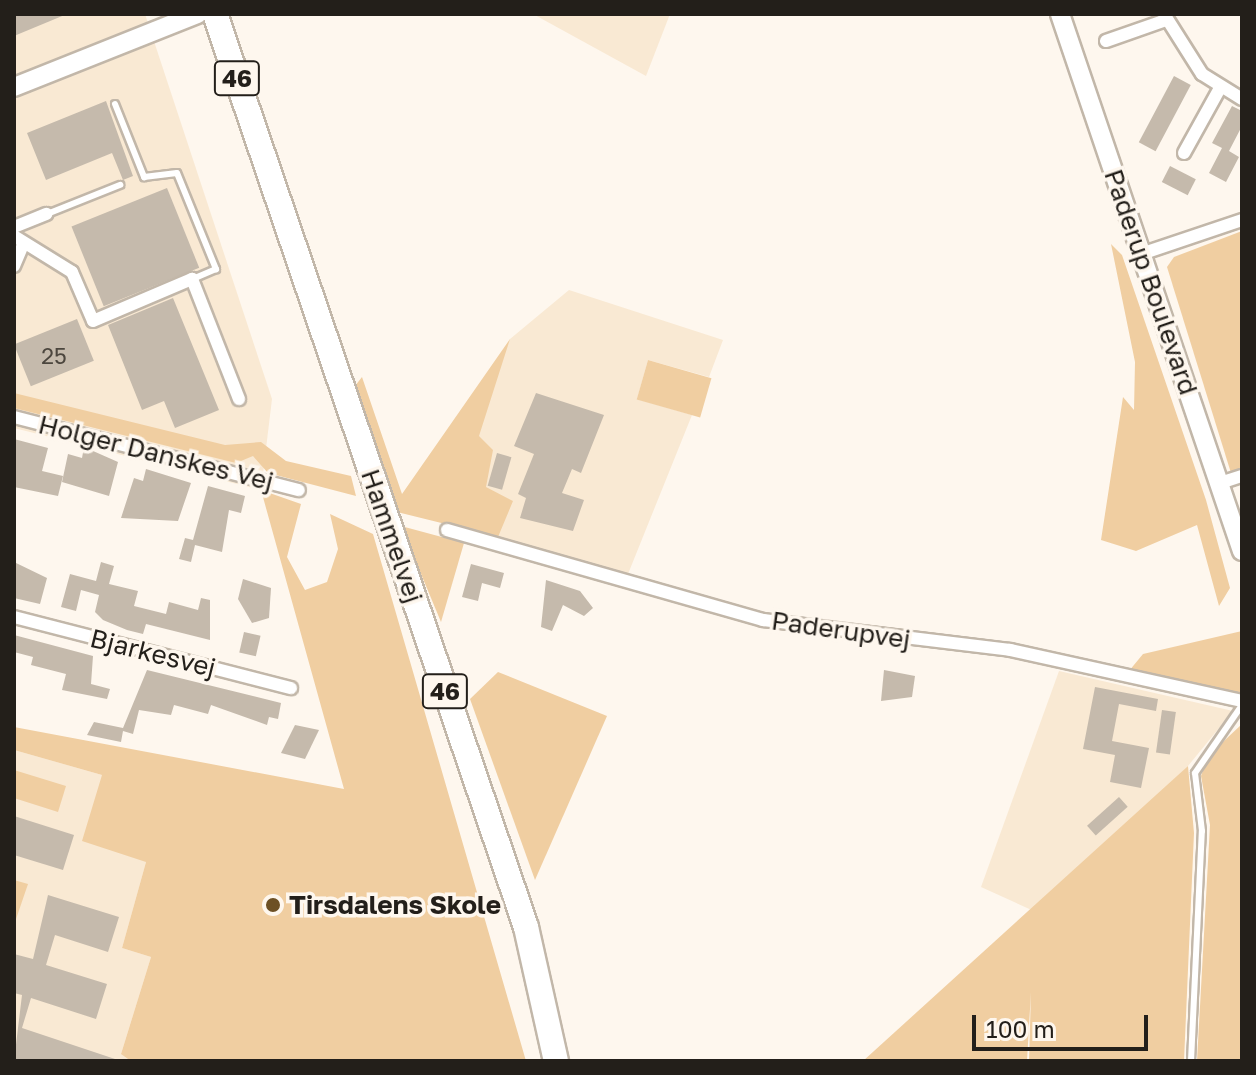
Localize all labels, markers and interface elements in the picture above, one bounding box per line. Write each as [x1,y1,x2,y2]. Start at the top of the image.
road number: 46 [213,58,261,98]
street label: Paderup Boulevard [1098,165,1204,399]
house number: 25 [41,343,67,369]
street label: Holger Danskes Vej [35,409,277,497]
street label: Hammelvej [355,465,429,607]
street label: Paderupvej [770,605,912,655]
street label: Bjarkesvej [87,622,219,684]
road number: 46 [421,671,469,711]
place label: Tirsdalens Skole [289,889,501,921]
marker: Tirsdalens Skole [264,896,282,914]
scale bar [976,999,1152,1049]
text: 100 m [986,1014,1055,1043]

